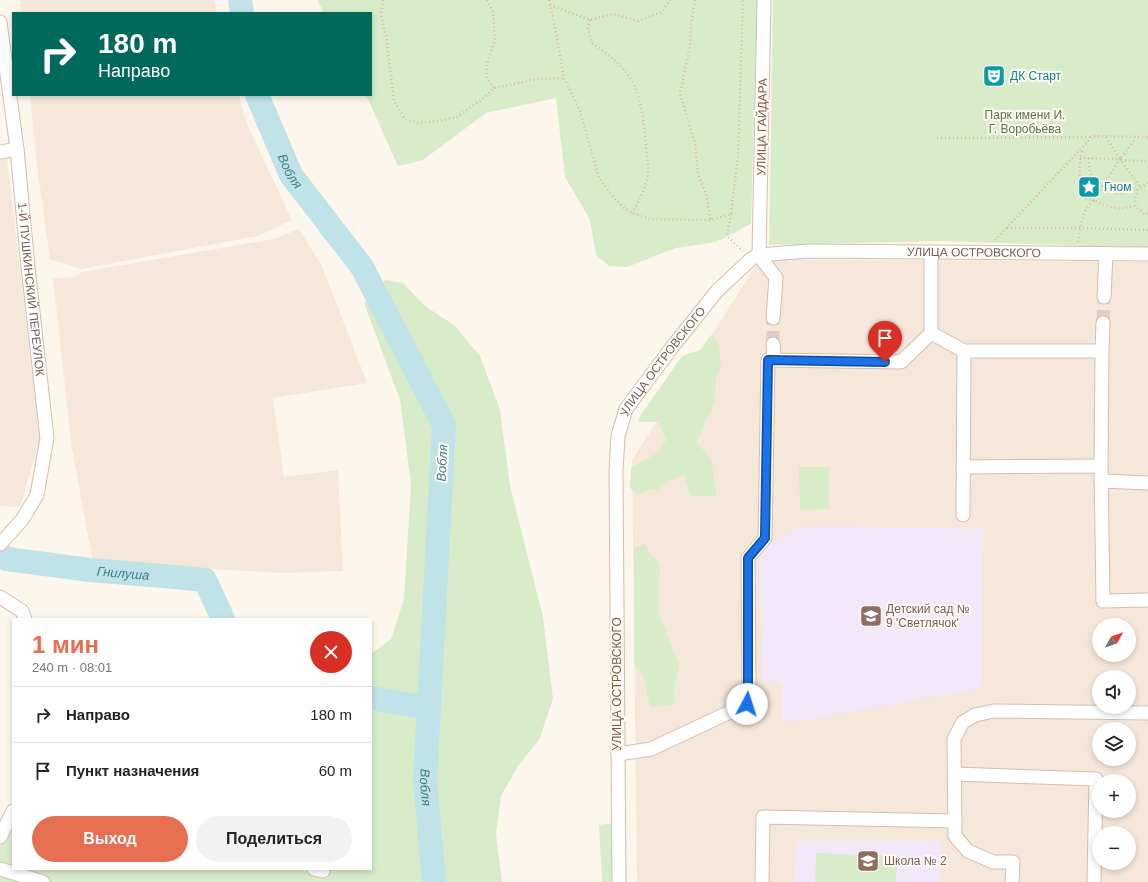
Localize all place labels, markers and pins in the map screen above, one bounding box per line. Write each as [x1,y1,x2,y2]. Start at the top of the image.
theatre icon: ДК Старт [981,63,1007,89]
place label: ДК Старт [1010,69,1062,83]
place icon: Гном [1076,174,1102,200]
place label: Гном [1104,180,1131,194]
pin [868,321,902,362]
place label: Детский сад № 9 'Светлячок' [886,602,970,630]
school or university icon: Детский сад № 9 'Светлячок' [858,603,884,629]
school or university icon: Школа № 2 [855,848,881,874]
place label: Школа № 2 [884,854,947,868]

